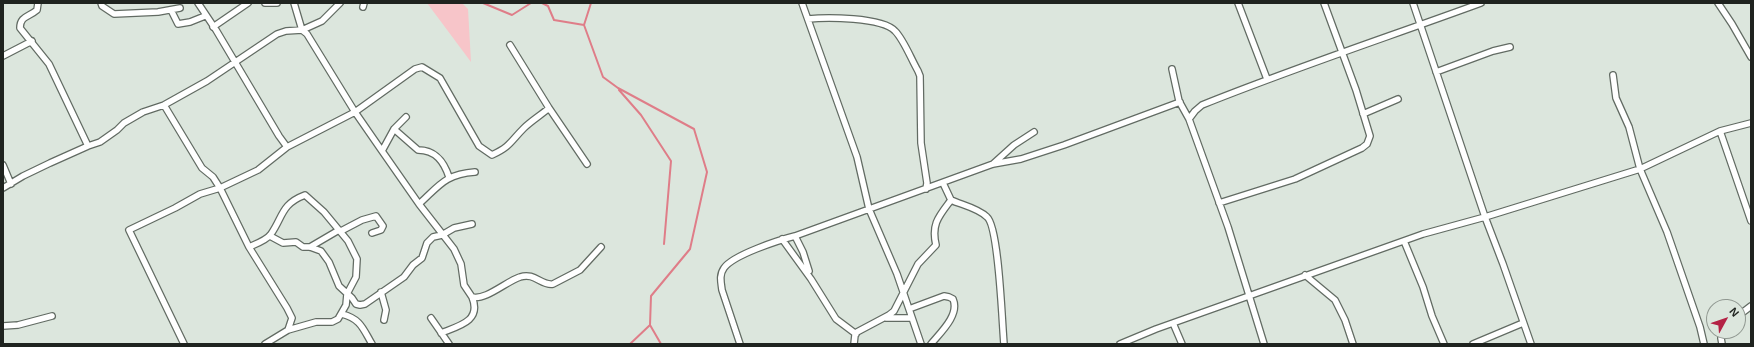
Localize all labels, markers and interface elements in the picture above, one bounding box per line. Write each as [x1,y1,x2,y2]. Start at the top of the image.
north arrow [1706,299,1746,339]
text: N [1727,305,1742,319]

